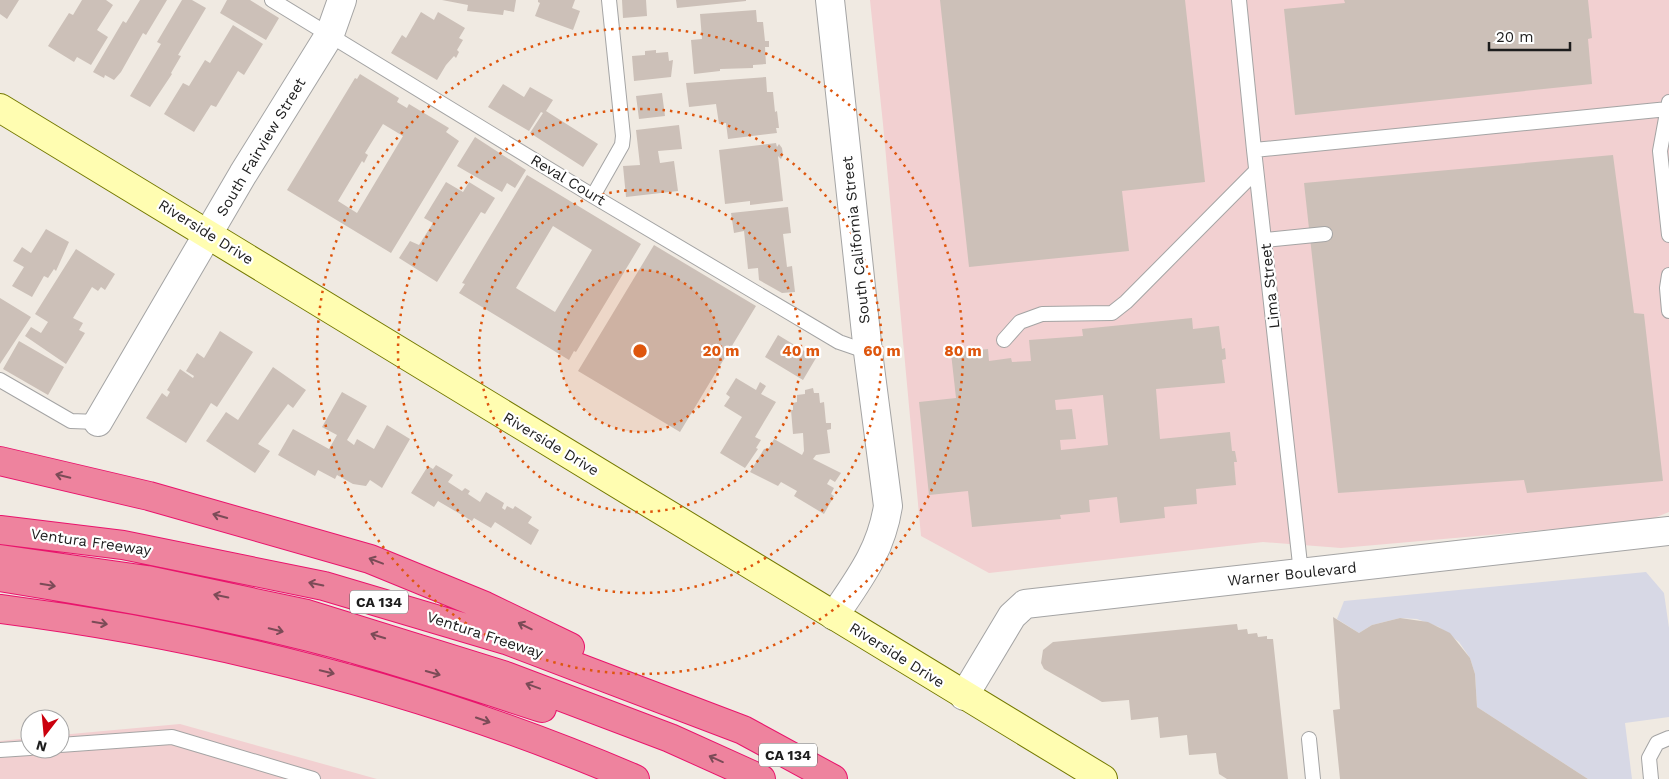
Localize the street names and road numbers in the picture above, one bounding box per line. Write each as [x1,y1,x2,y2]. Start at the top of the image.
street label: South Fairview Street [213,74,310,219]
street label: Reval Court [527,151,609,210]
street label: South California Street [838,155,874,325]
street label: Riverside Drive [155,196,257,268]
street label: Lima Street [1256,242,1283,330]
street label: Riverside Drive [500,408,602,480]
street label: Ventura Freeway [30,525,153,559]
street label: Warner Boulevard [1227,558,1357,590]
road number: CA 134 [350,590,408,614]
street label: Ventura Freeway [425,608,546,662]
street label: Riverside Drive [846,619,948,691]
road number: CA 134 [759,744,817,766]

